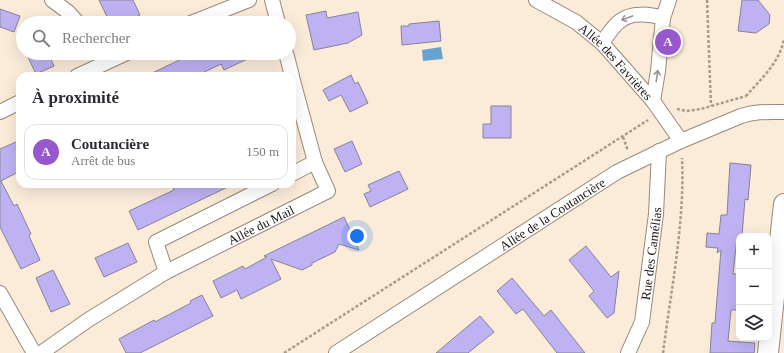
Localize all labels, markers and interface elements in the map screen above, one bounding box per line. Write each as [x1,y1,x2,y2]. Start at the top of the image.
one-way arrow [621,14,633,22]
search box [16,16,296,60]
street label: Allée des Favrières [576,20,656,103]
icon: search [30,27,52,49]
pin: A [655,27,681,57]
text: Rechercher [62,30,130,46]
one-way arrow [653,70,661,83]
text: À proximité [32,88,119,107]
text: Coutancière [71,136,149,152]
text: A [41,144,51,159]
text: 150 m [246,144,279,159]
text: Arrêt de bus [71,153,135,168]
street label: Allée de la Coutancière [496,174,608,253]
street label: Allée du Mail [225,202,297,247]
street label: Rue des Camélias [637,207,664,301]
your location [347,226,367,246]
map controls [736,233,772,341]
button: + [736,233,772,269]
button: − [736,269,772,305]
button: layers [736,305,772,341]

